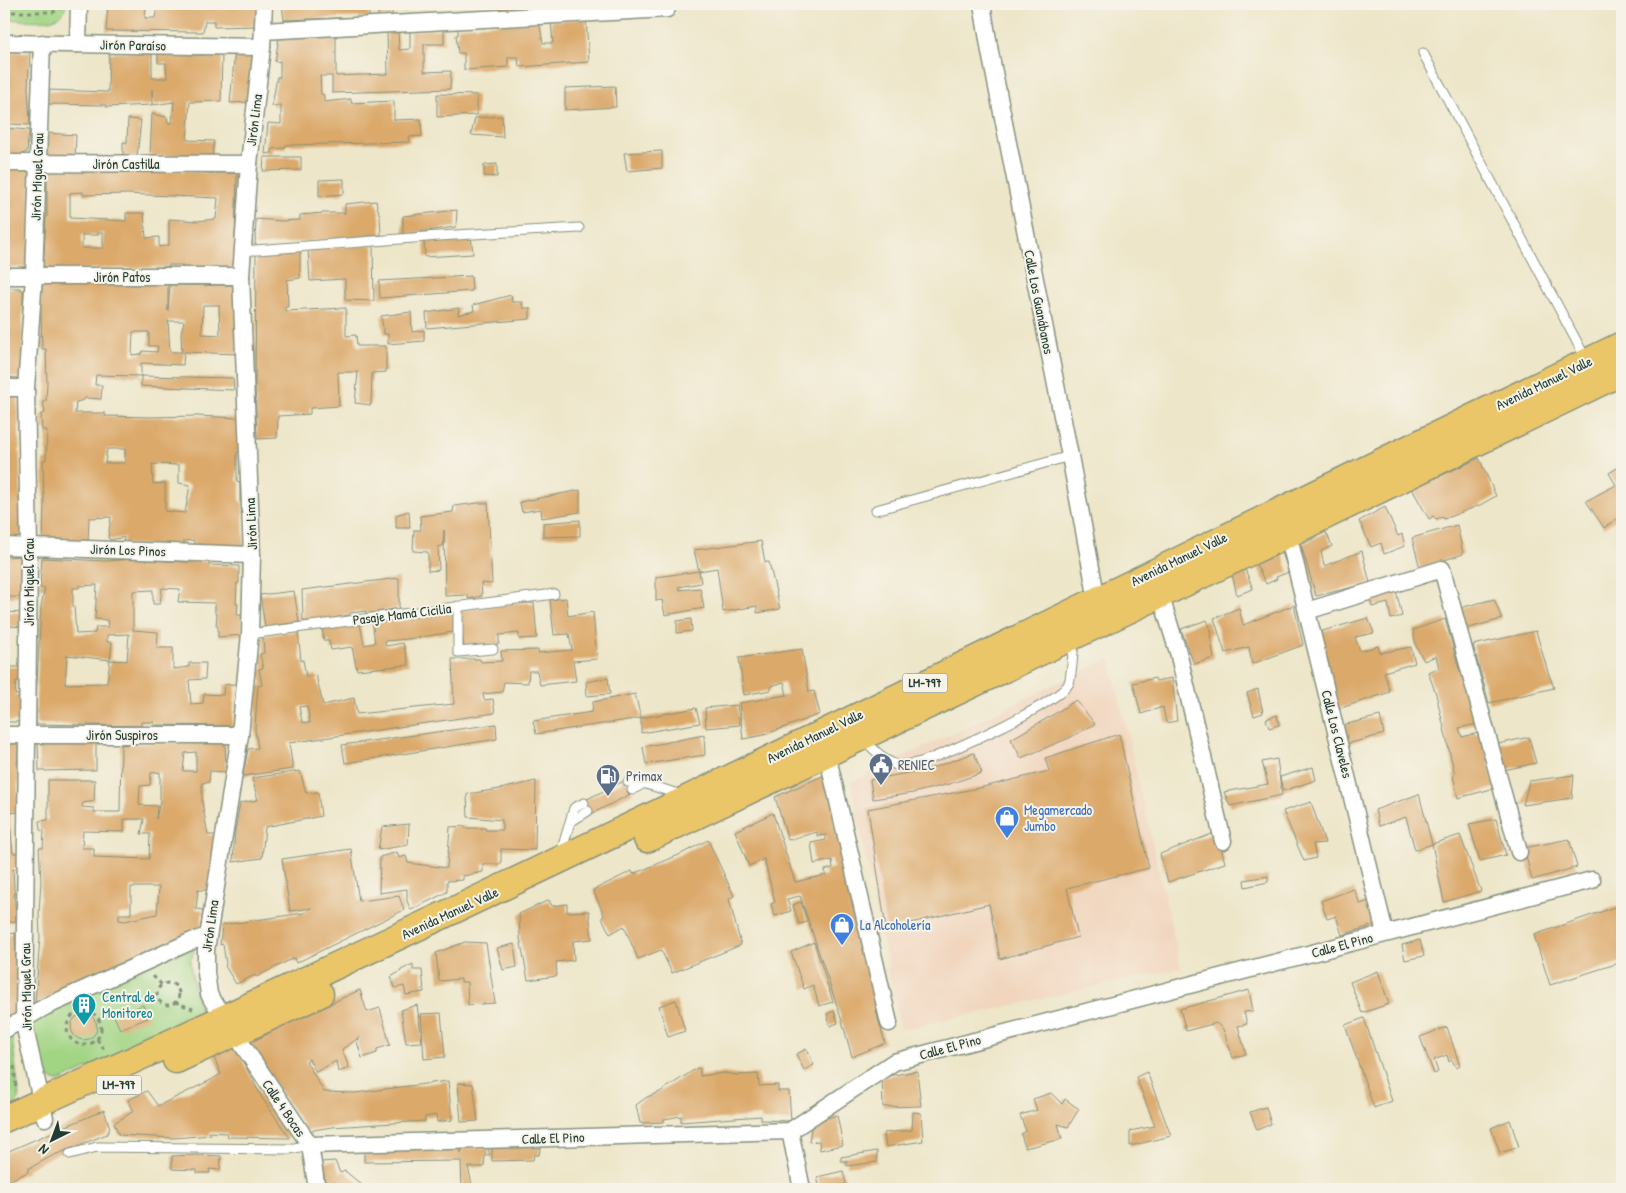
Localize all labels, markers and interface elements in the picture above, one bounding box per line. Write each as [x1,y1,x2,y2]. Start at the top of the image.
street label: Jirón Paraíso [100,34,167,55]
street label: Jirón Lima [241,92,266,147]
street label: Jirón Miguel Grau [25,132,49,221]
street label: Jirón Castilla [93,154,160,173]
street label: Calle Los Guanábanos [1020,248,1059,356]
street label: Jirón Patos [94,267,150,286]
street label: Avenida Manuel Valle [1492,351,1595,414]
street label: Jirón Lima [240,497,261,551]
street label: Avenida Manuel Valle [1127,527,1230,590]
street label: Jirón Miguel Grau [19,538,39,626]
street label: Jirón Los Pinos [90,539,166,560]
street label: Pasaje Mamá Cicilia [352,598,453,630]
road number: LM-797 [902,674,948,692]
street label: Calle Los Claveles [1317,688,1358,780]
street label: Avenida Manuel Valle [763,704,866,767]
street label: Jirón Suspiros [86,725,158,745]
public building icon: RENIEC [868,752,894,786]
place label: RENIEC [898,755,935,774]
fuel station icon: Primax [595,763,621,797]
place label: Primax [626,766,663,785]
place label: Megamercado Jumbo [1024,800,1092,835]
shop icon: Megamercado Jumbo [994,805,1020,839]
street label: Avenida Manuel Valle [398,882,502,943]
street label: Jirón Lima [196,898,223,953]
shop icon: La Alcoholería [829,912,855,946]
place label: La Alcoholería [860,915,931,934]
street label: Calle El Pino [1309,927,1375,962]
street label: Jirón Miguel Grau [15,942,37,1031]
place label: Central de Monitoreo [102,987,156,1022]
building icon: Central de Monitoreo [71,992,97,1026]
street label: Calle El Pino [917,1029,983,1064]
street label: Calle 4 Bocas [258,1075,311,1140]
road number: LM-797 [96,1076,142,1094]
north arrow [28,1116,78,1166]
street label: Calle El Pino [521,1127,585,1148]
text: N [33,1140,52,1160]

